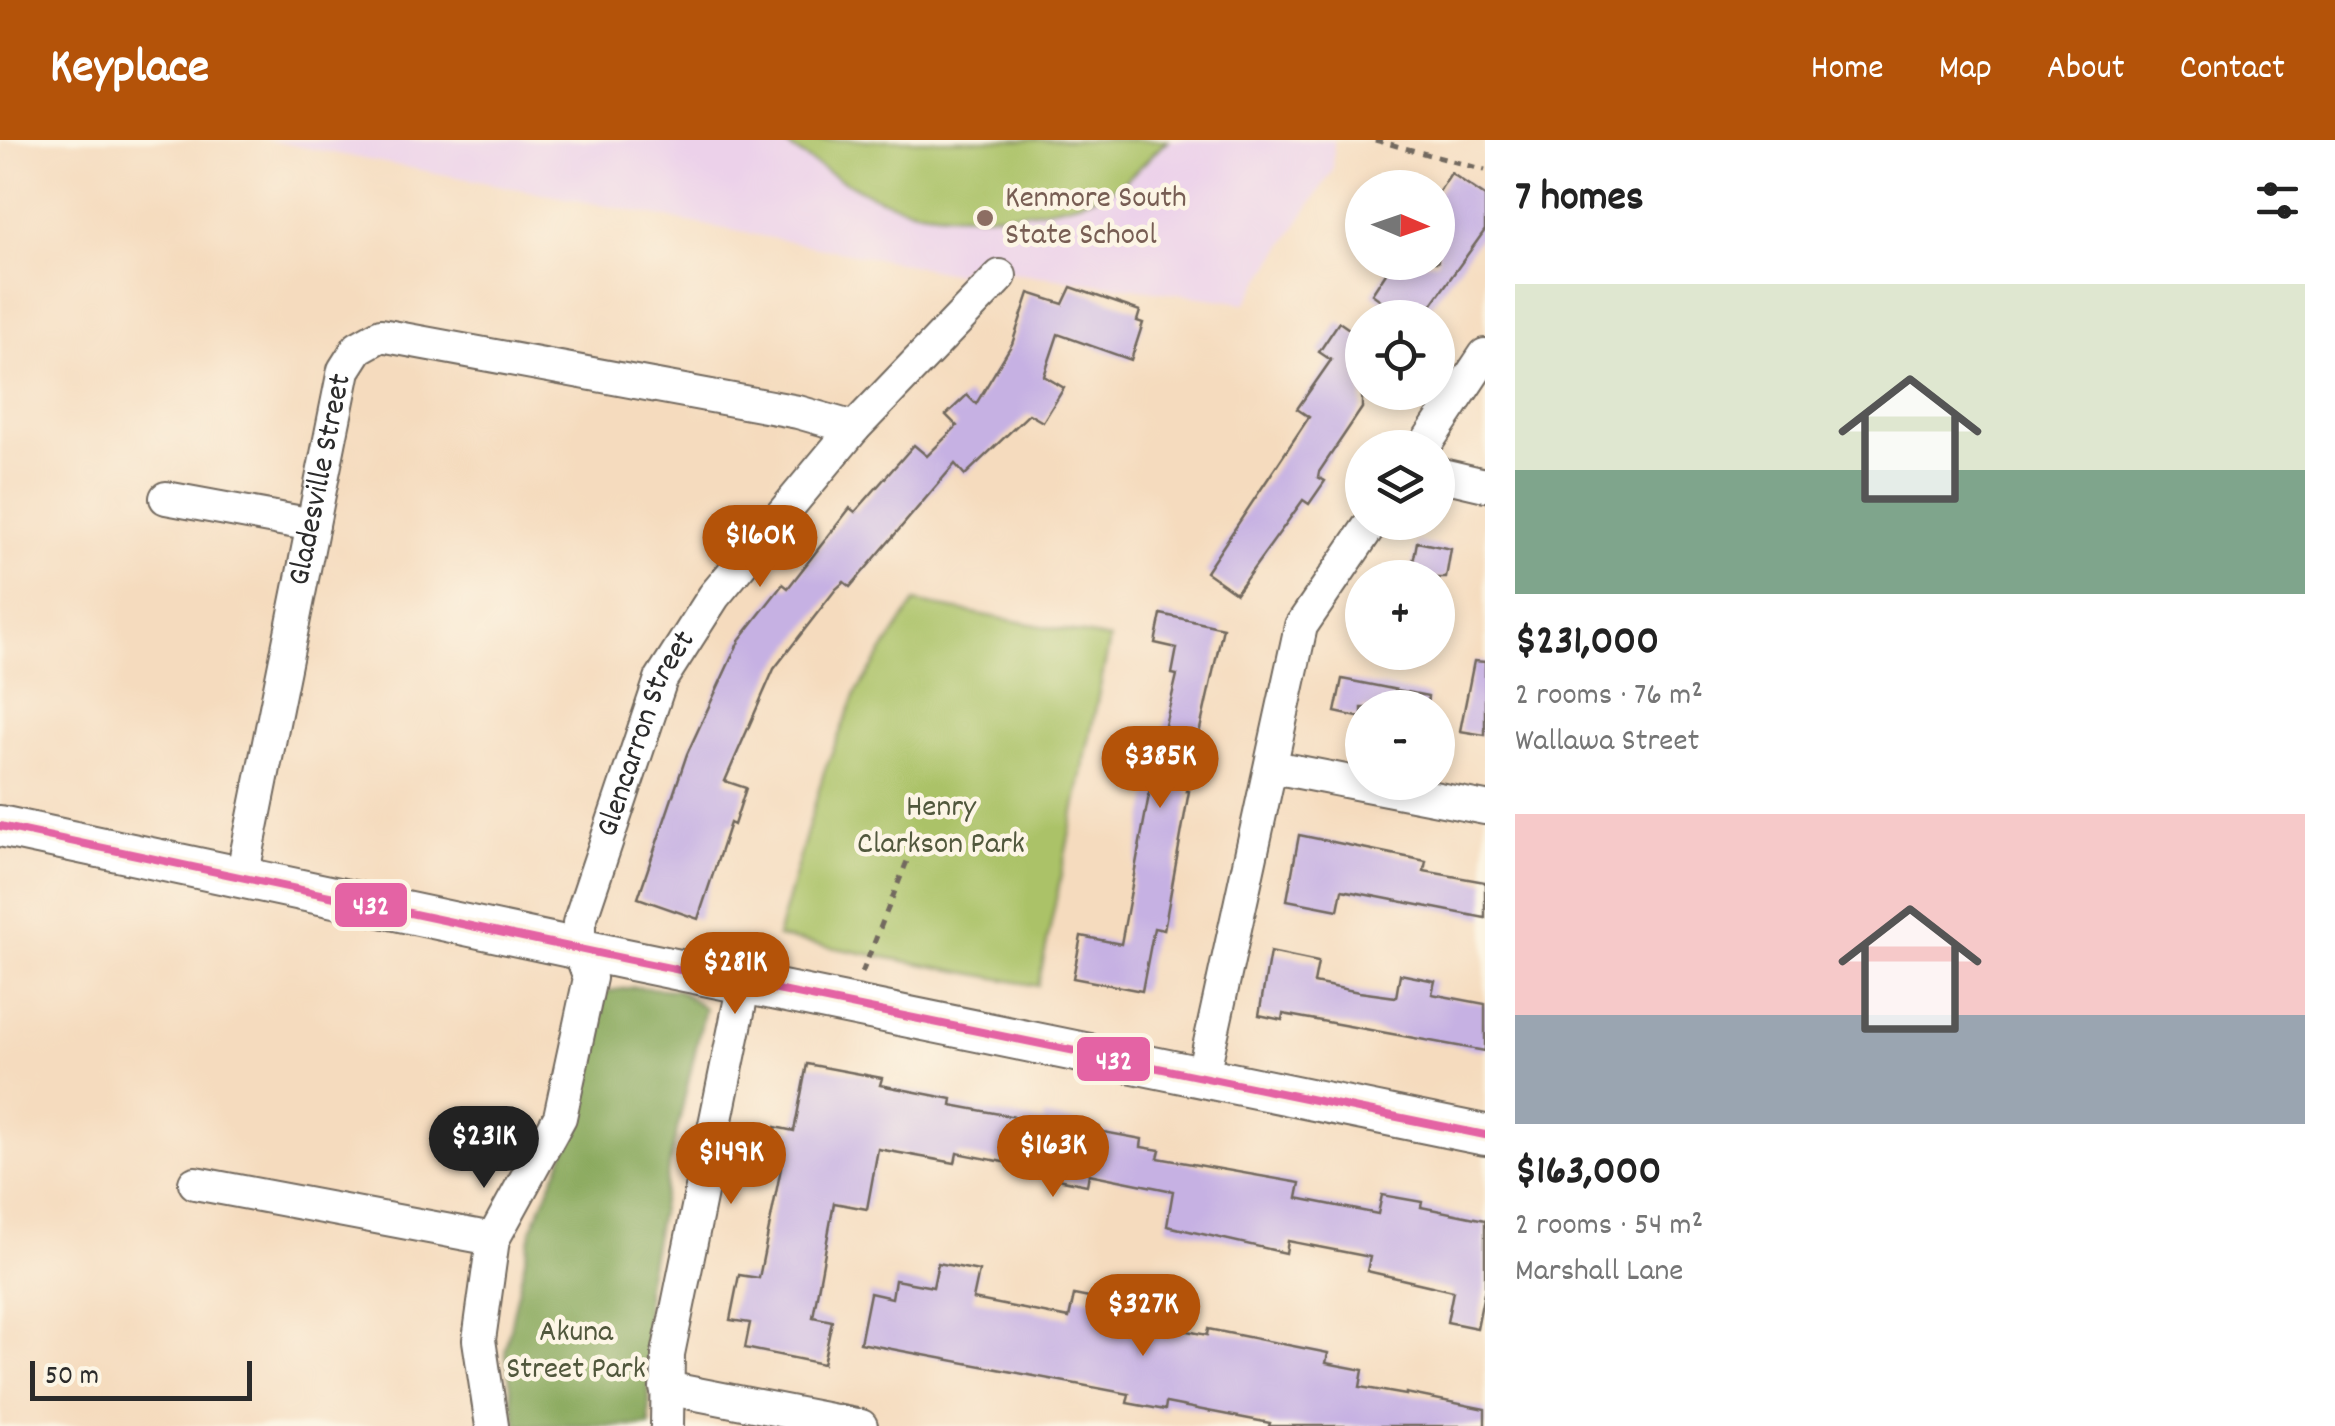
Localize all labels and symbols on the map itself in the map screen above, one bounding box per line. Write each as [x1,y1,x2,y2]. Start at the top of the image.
north arrow [1345,170,1455,280]
place label: Kenmore South State School [1005,177,1187,260]
marker: Kenmore South State School [974,207,996,229]
street label: Gladesville Street [278,370,366,590]
pin: $160K [690,505,830,590]
street label: Glencarron Street [586,622,709,844]
pin: $385K [1090,726,1230,811]
park label: Henry Clarkson Park [857,786,1025,869]
line badge: 432 [333,881,409,929]
text: 432 [353,889,389,929]
pin: $281K [665,932,805,1017]
line badge: 432 [1075,1035,1152,1083]
text: 432 [1096,1044,1132,1084]
pin: $231K [414,1106,554,1191]
pin: $163K [983,1115,1123,1200]
pin: $149K [661,1122,801,1207]
pin: $327K [1073,1274,1213,1359]
park label: Akuna Street Park [506,1311,646,1394]
scale bar [30,1356,252,1400]

